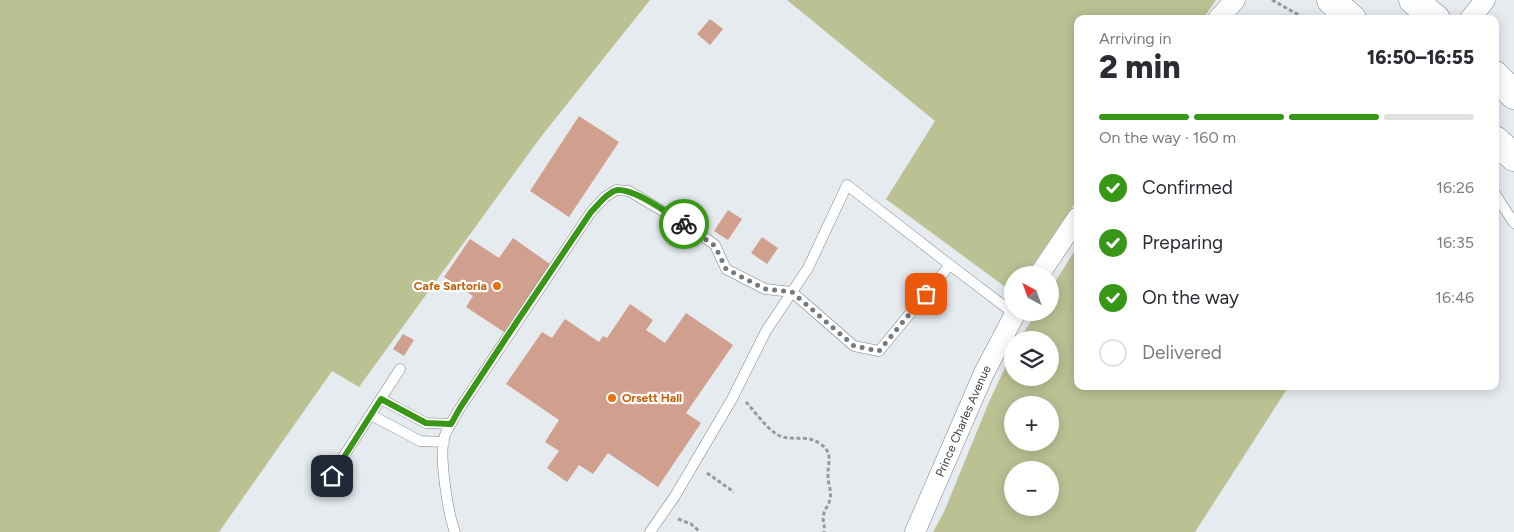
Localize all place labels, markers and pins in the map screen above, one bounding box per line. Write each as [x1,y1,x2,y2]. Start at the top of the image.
pin [905,273,947,315]
place label: Cafe Sartoria [414,279,487,293]
marker: Cafe Sartoria [491,280,503,292]
place label: Orsett Hall [622,391,682,405]
marker: Orsett Hall [606,392,618,404]
pin [311,455,353,497]

